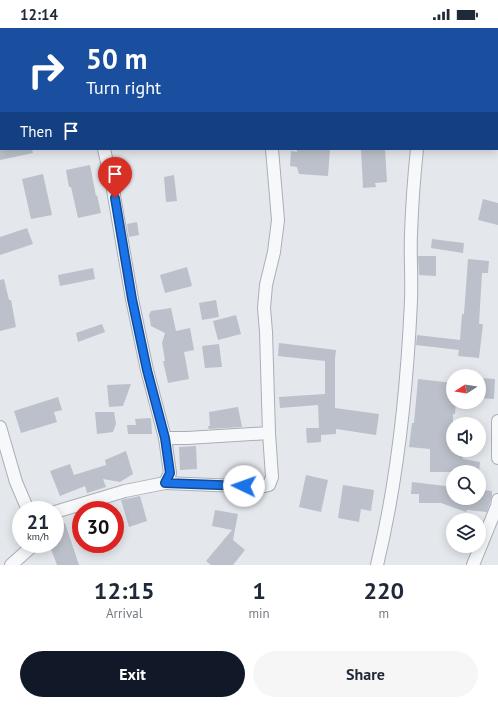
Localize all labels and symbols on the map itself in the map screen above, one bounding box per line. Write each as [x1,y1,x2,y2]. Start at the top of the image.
pin [98,157,132,198]
north arrow [446,369,486,409]
position arrow [223,465,265,507]
speed limit sign: 30 [72,501,124,553]

